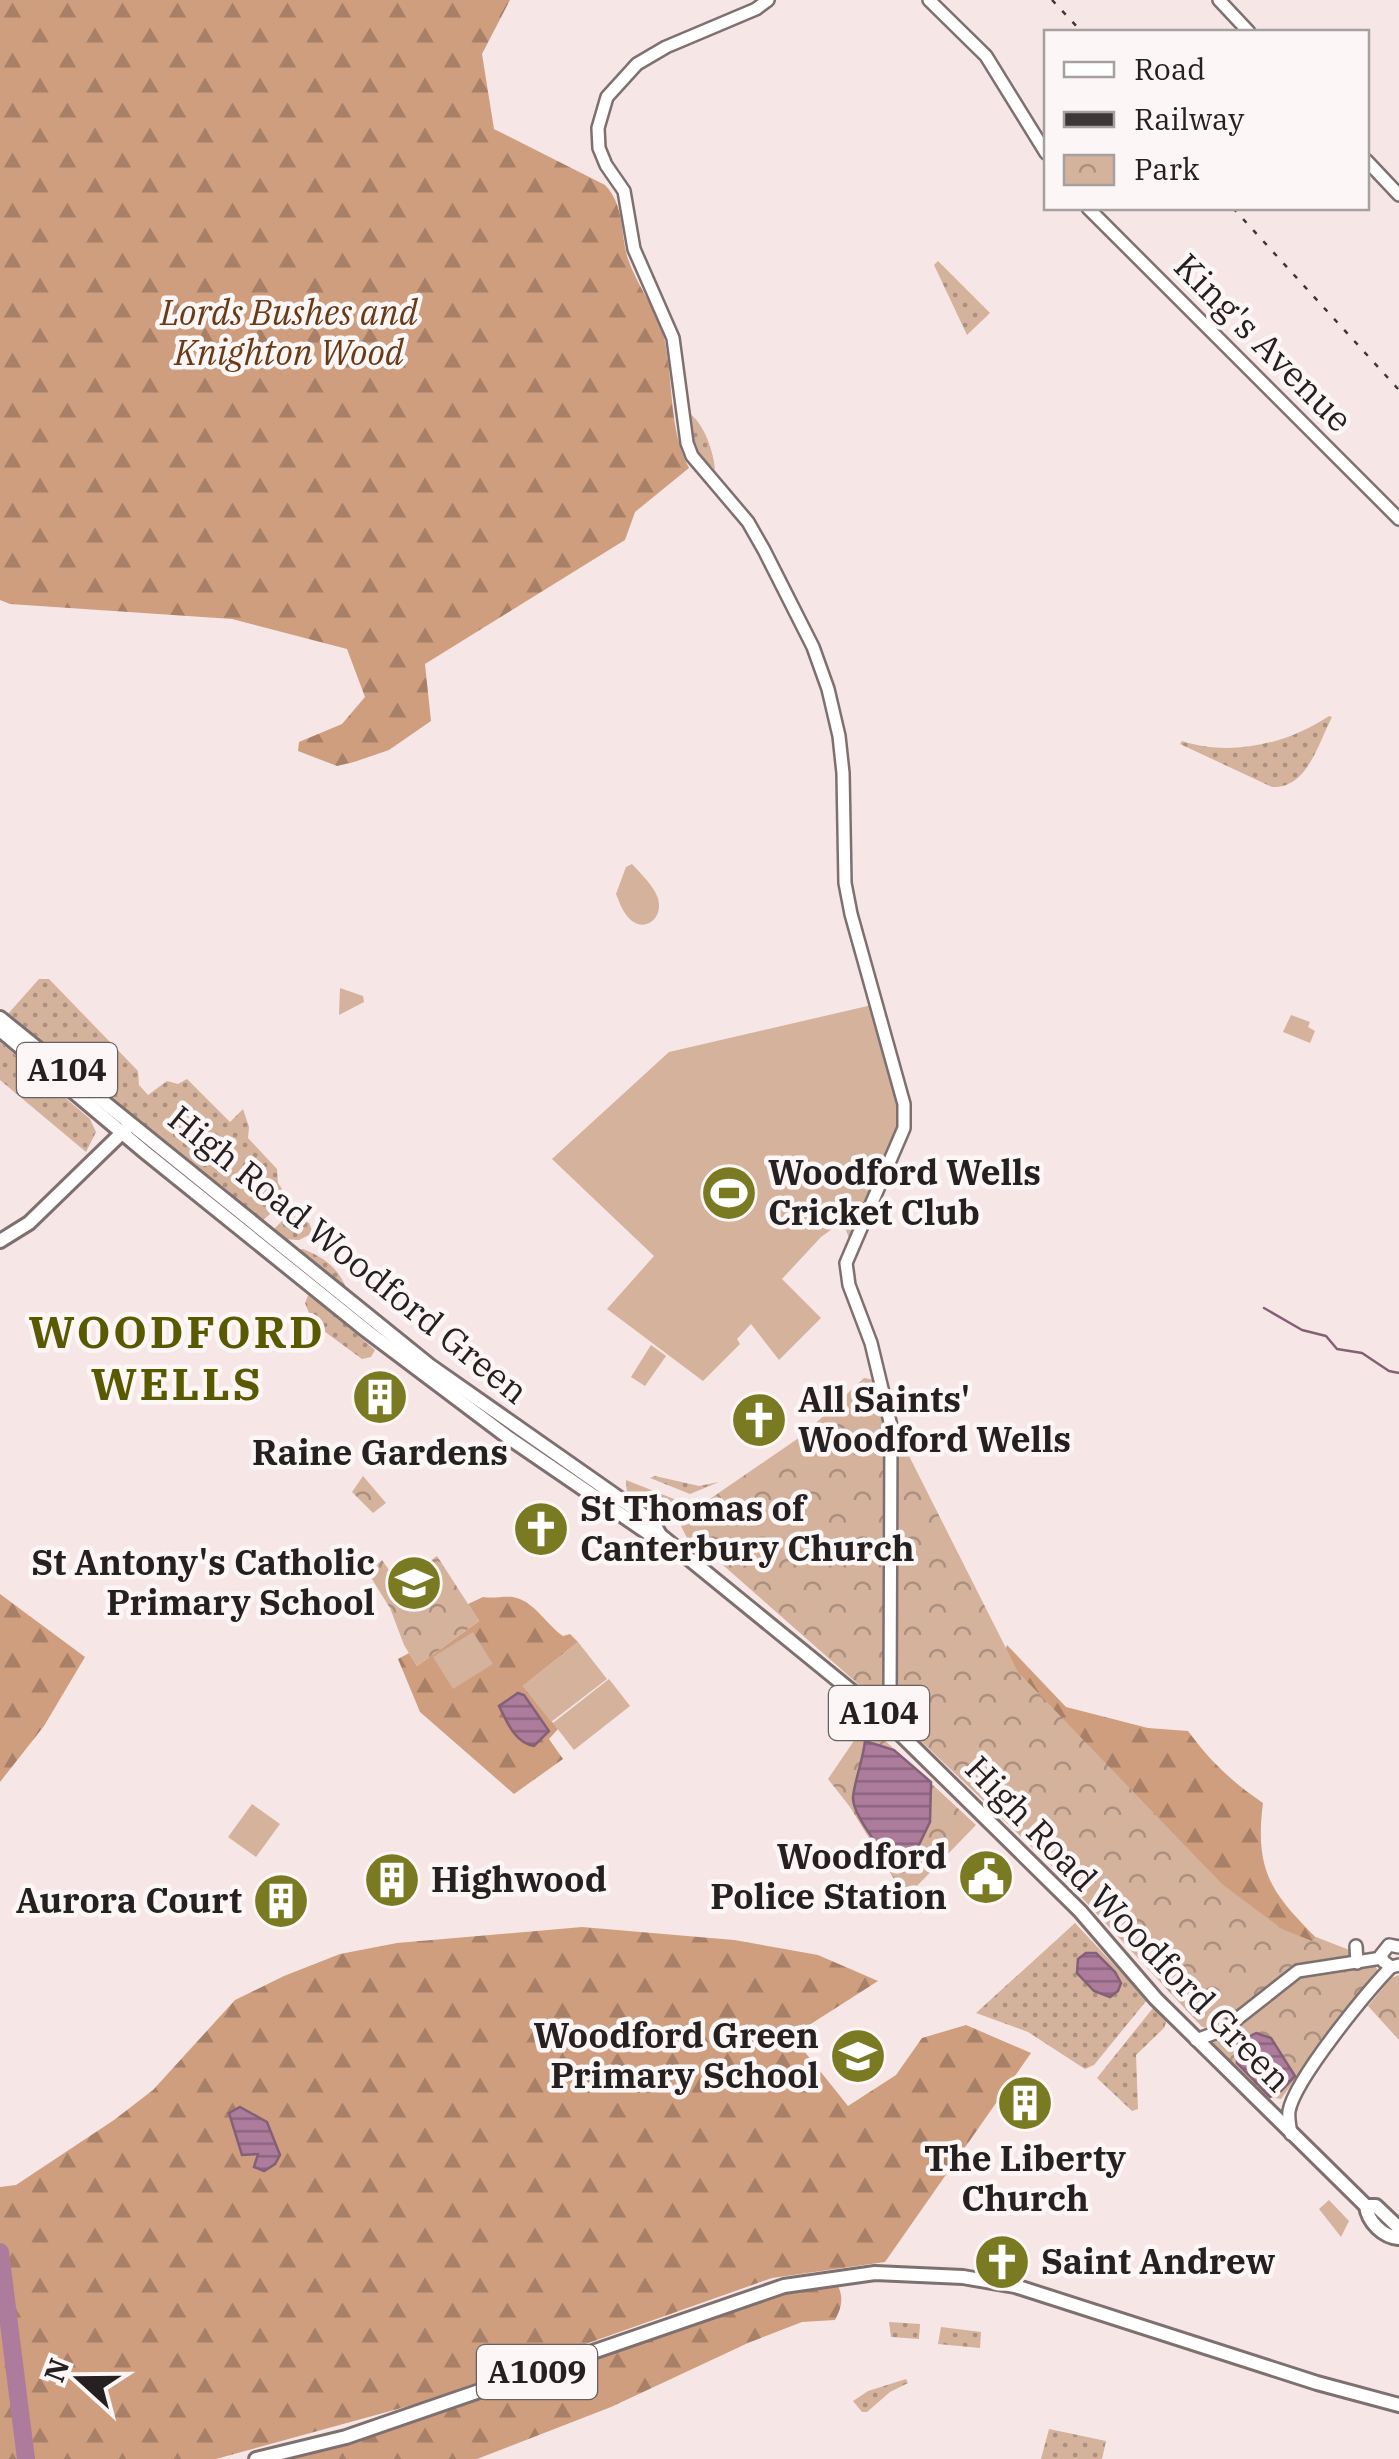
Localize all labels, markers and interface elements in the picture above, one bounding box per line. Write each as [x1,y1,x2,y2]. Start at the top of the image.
legend [1044,30,1369,210]
text: Road [1134,49,1206,88]
text: Railway [1134,99,1244,138]
text: Park [1134,149,1200,188]
street label: King's Avenue [1165,243,1363,441]
park label: Lords Bushes and Knighton Wood [159,289,419,375]
road number: A104 [17,1043,117,1097]
street label: High Road Woodford Green [159,1095,538,1414]
place label: Woodford Wells Cricket Club [768,1149,1041,1235]
sports icon: Woodford Wells Cricket Club [699,1163,759,1223]
district label: WOODFORD WELLS [28,1302,326,1412]
building icon: Raine Gardens [350,1367,410,1427]
place label: All Saints' Woodford Wells [798,1376,1071,1462]
church icon: All Saints' Woodford Wells [729,1390,789,1450]
place label: Raine Gardens [252,1429,508,1475]
place label: St Thomas of Canterbury Church [580,1485,915,1571]
church icon: St Thomas of Canterbury Church [511,1499,571,1559]
place label: St Antony's Catholic Primary School [31,1539,375,1625]
school or university icon: St Antony's Catholic Primary School [384,1553,444,1613]
road number: A104 [829,1686,929,1740]
street label: High Road Woodford Green [956,1745,1302,2101]
place label: Woodford Police Station [710,1833,947,1919]
public building icon: Woodford Police Station [956,1847,1016,1907]
building icon: Highwood [362,1850,422,1910]
place label: Highwood [431,1856,607,1902]
building icon: Aurora Court [251,1871,311,1931]
place label: Aurora Court [16,1877,242,1923]
place label: Woodford Green Primary School [534,2012,819,2098]
school or university icon: Woodford Green Primary School [828,2026,888,2086]
building icon: The Liberty Church [995,2073,1055,2133]
place label: The Liberty Church [924,2135,1126,2221]
church icon: Saint Andrew [972,2232,1032,2292]
place label: Saint Andrew [1041,2238,1276,2284]
north arrow [30,2329,130,2429]
road number: A1009 [477,2345,597,2399]
text: N [35,2353,77,2387]

